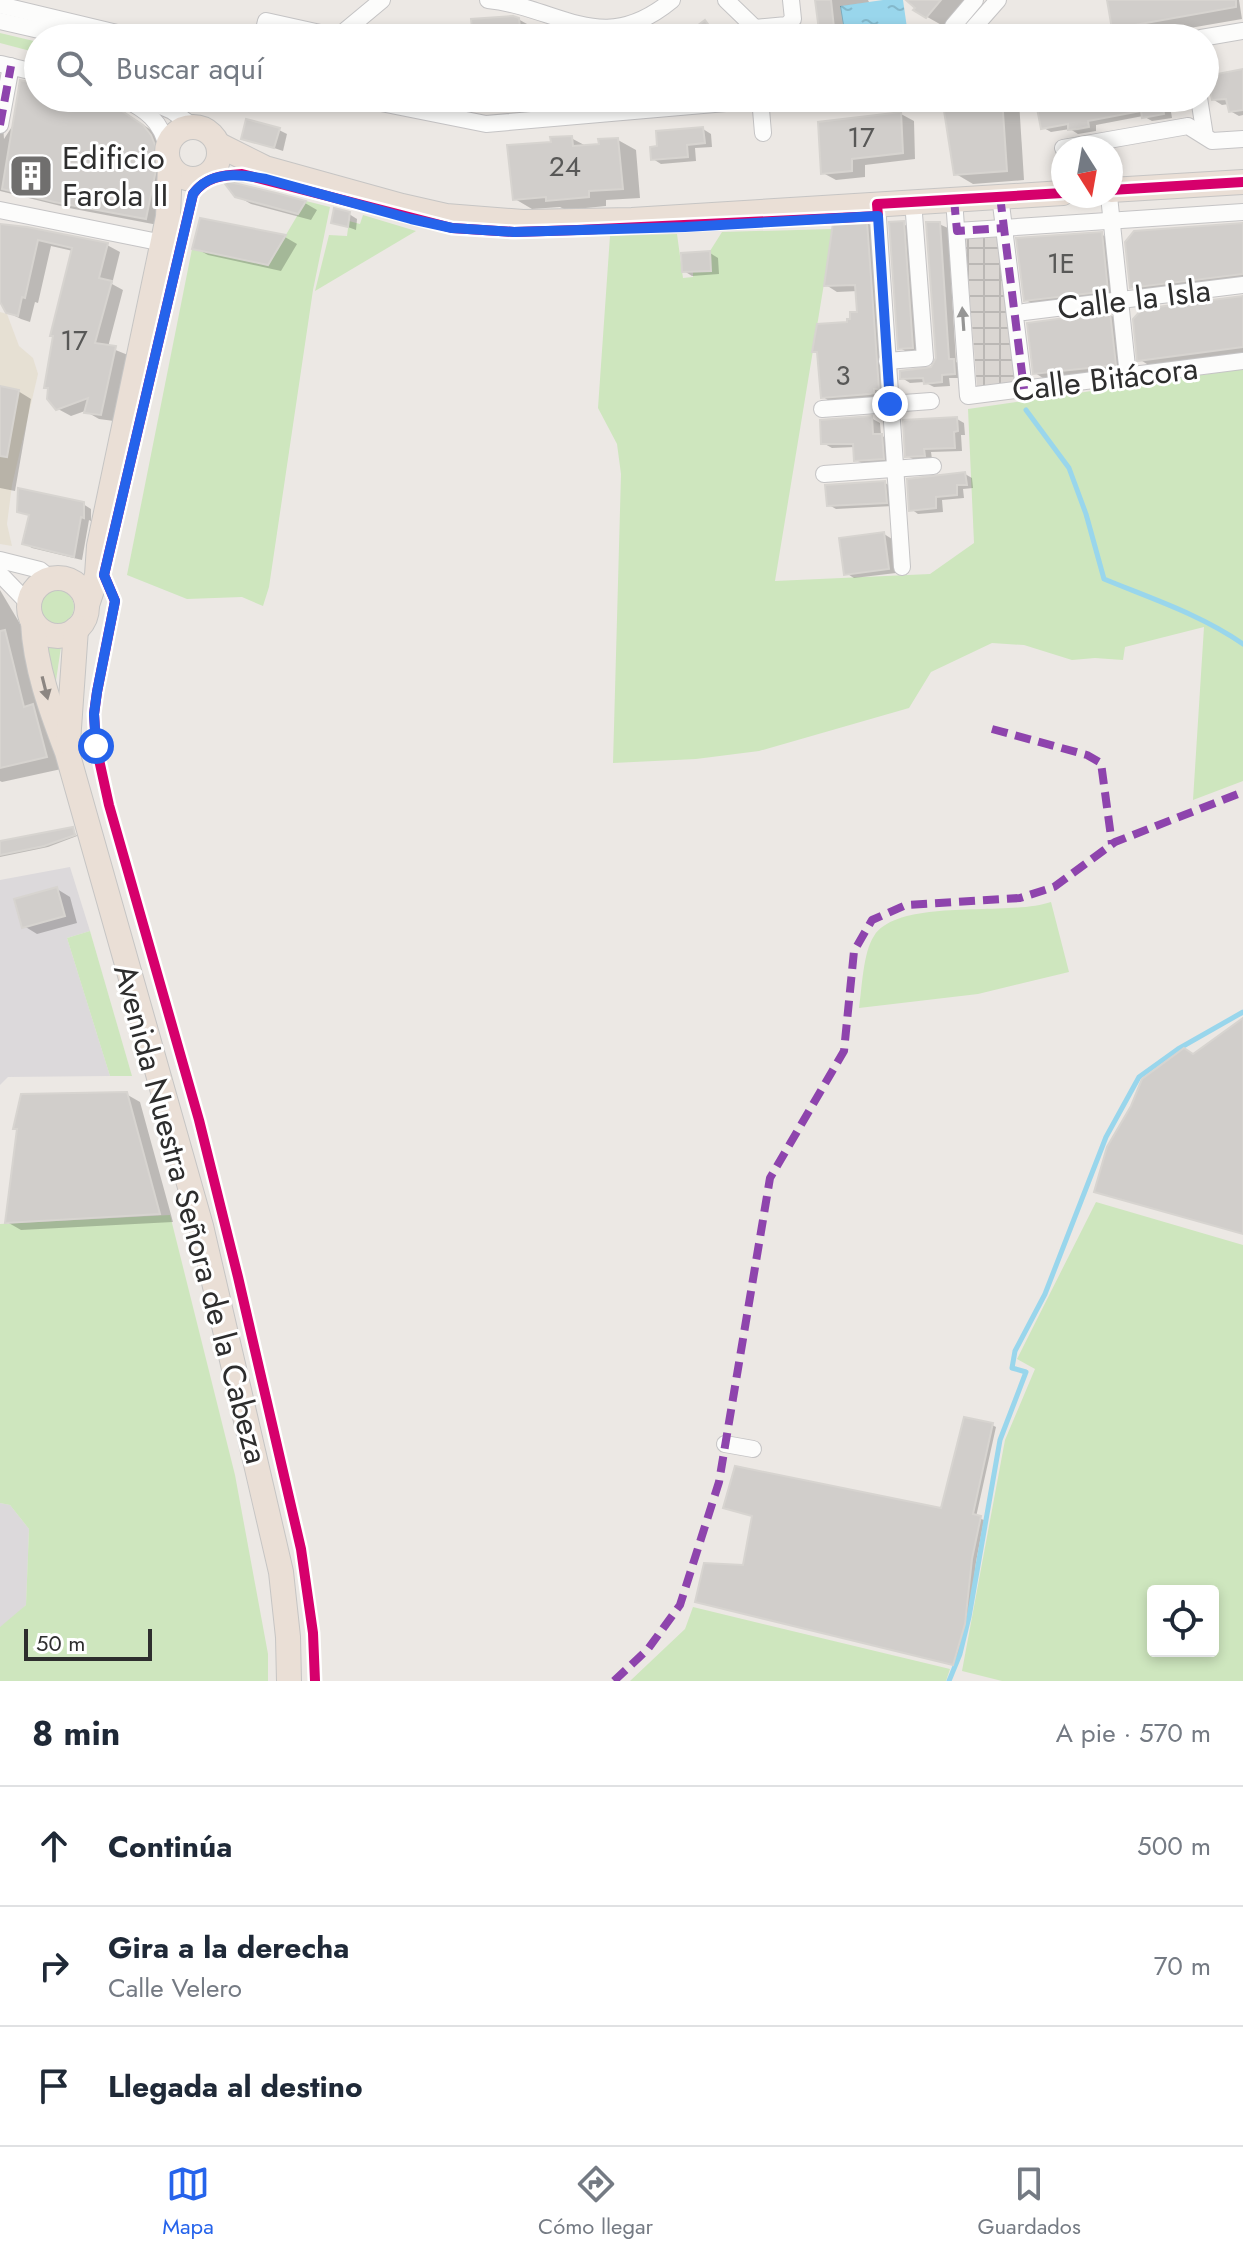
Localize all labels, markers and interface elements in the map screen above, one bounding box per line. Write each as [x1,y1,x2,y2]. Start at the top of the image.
search box [24,24,1219,112]
icon: search [52,46,96,90]
text: Buscar aquí [116,47,264,90]
house number: 17 [847,117,875,158]
place label: Edificio Farola II [62,135,168,218]
north arrow [1051,136,1123,208]
house number: 24 [549,146,581,187]
building icon: Edificio Farola II [7,152,55,200]
house number: 1E [1047,243,1075,284]
street label: Calle la Isla [1055,267,1213,331]
one-way arrow [956,306,969,331]
house number: 17 [60,320,88,361]
street label: Calle Bitácora [1010,345,1200,413]
house number: 3 [835,355,851,396]
route end [872,386,908,422]
one-way arrow [39,676,52,701]
route start [78,728,114,764]
street label: Avenida Nuestra Señora de la Cabeza [102,959,280,1469]
map controls [1147,1585,1219,1657]
button: locate [1147,1585,1219,1657]
scale bar [24,1625,152,1661]
text: 50 m [36,1627,85,1659]
text: 8 min [32,1709,120,1758]
text: A pie · 570 m [1056,1714,1211,1752]
icon: ahead [32,1824,76,1868]
text: Continúa [108,1825,232,1868]
text: 500 m [1137,1827,1211,1865]
text: Gira a la derecha [108,1926,349,1969]
icon: right [32,1944,76,1988]
text: 70 m [1154,1947,1211,1985]
text: Calle Velero [108,1969,242,2007]
icon: arrive [32,2064,76,2108]
text: Llegada al destino [108,2065,363,2108]
tab: Mapa [162,2162,214,2242]
tab: Cómo llegar [538,2162,653,2242]
tab: Guardados [977,2162,1081,2242]

